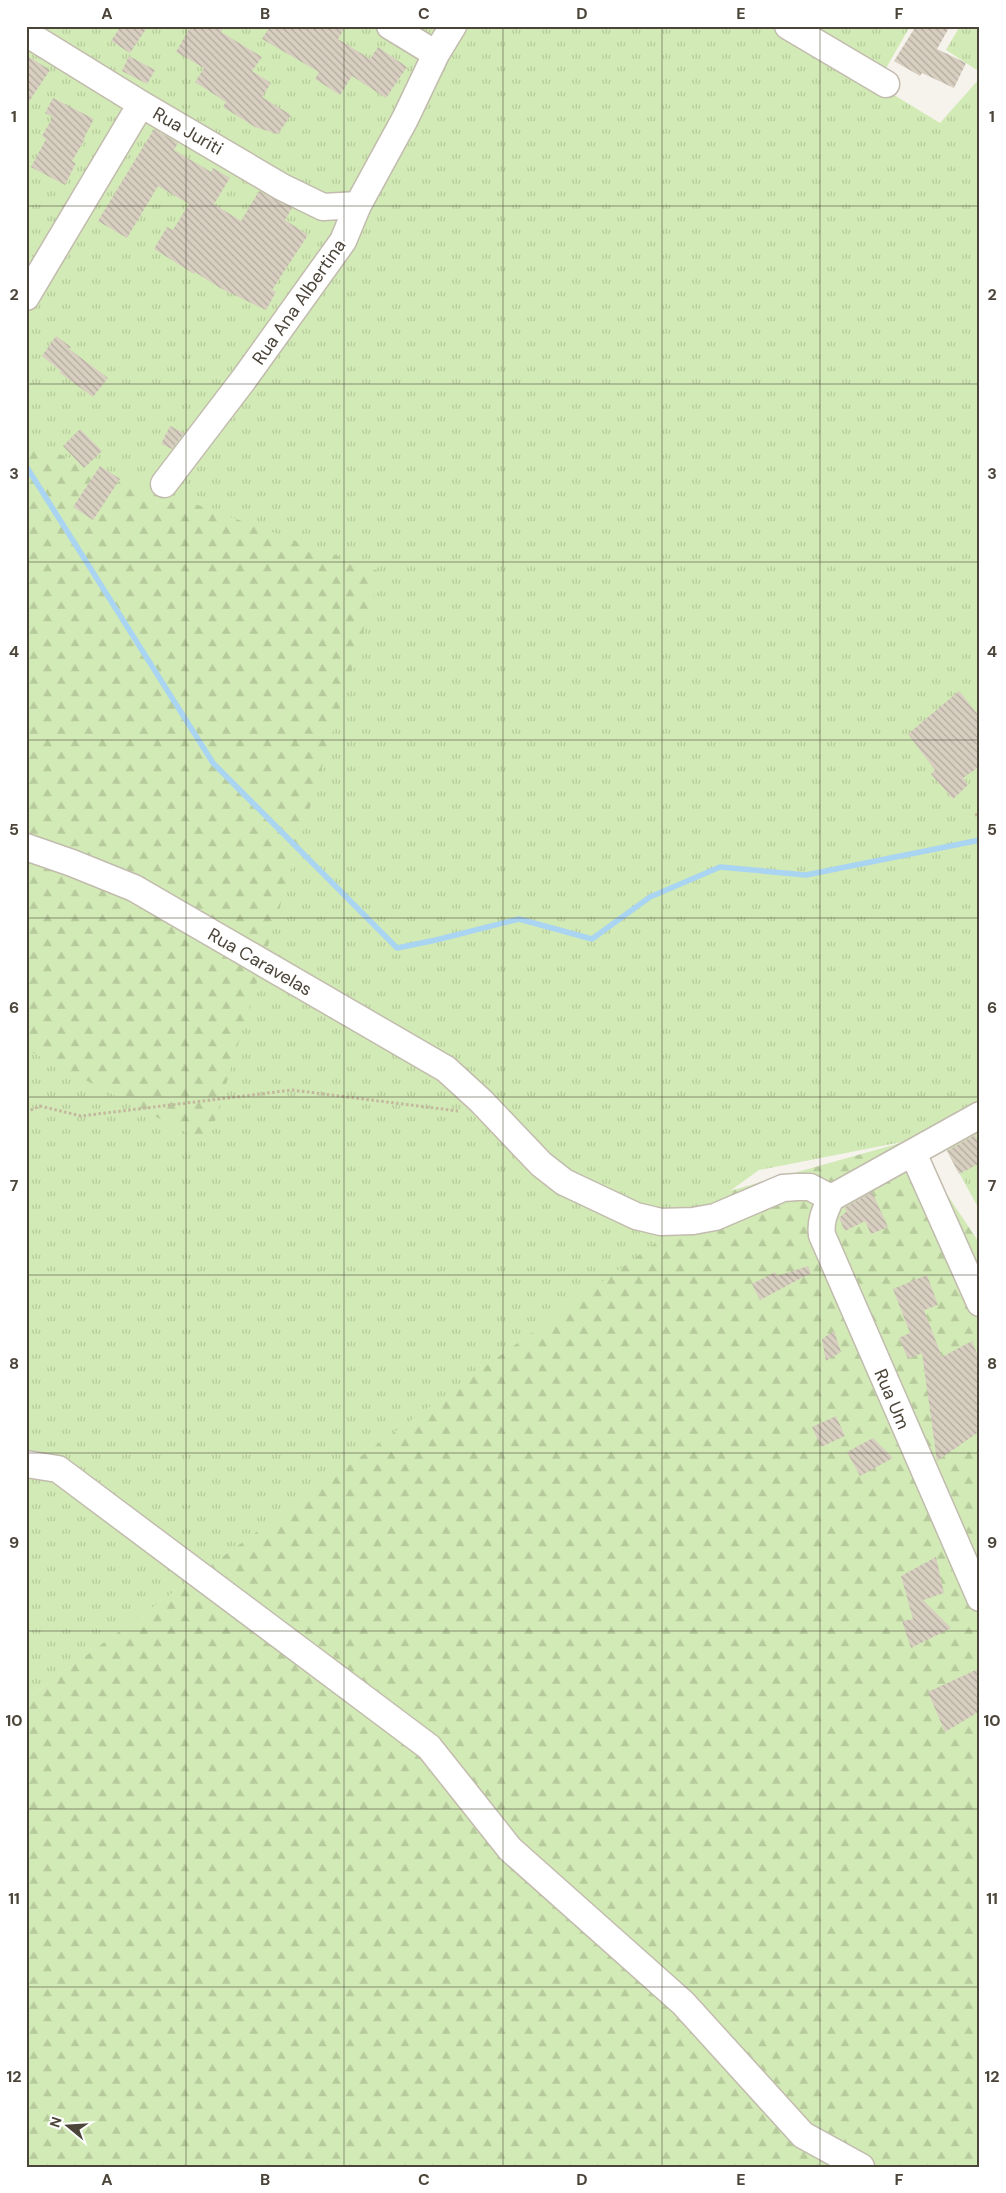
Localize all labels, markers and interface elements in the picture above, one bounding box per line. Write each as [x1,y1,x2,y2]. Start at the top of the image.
text: A [101,3,113,24]
text: B [260,3,270,24]
text: C [418,3,430,24]
text: D [576,3,588,24]
text: E [736,3,746,24]
text: F [895,3,904,24]
street label: Rua Juriti [149,101,227,161]
text: 1 [11,106,17,127]
text: 1 [989,106,995,127]
street label: Rua Ana Albertina [247,234,351,370]
text: 2 [9,284,19,305]
text: 2 [987,284,997,305]
text: 3 [9,463,19,484]
text: 3 [987,463,997,484]
text: 4 [9,641,19,662]
text: 4 [987,641,997,662]
text: 5 [9,819,19,840]
text: 5 [987,819,997,840]
street label: Rua Caravelas [204,922,316,1002]
text: 6 [9,997,19,1018]
text: 6 [987,997,997,1018]
text: 7 [10,1175,19,1196]
text: 7 [988,1175,997,1196]
text: 8 [9,1353,19,1374]
text: 8 [987,1353,997,1374]
street label: Rua Um [869,1365,915,1433]
text: 9 [9,1532,19,1553]
text: 9 [987,1532,997,1553]
text: 10 [5,1710,23,1731]
text: 10 [983,1710,1001,1731]
text: 11 [8,1888,20,1909]
text: 11 [986,1888,998,1909]
text: 12 [6,2066,22,2087]
text: 12 [984,2066,1000,2087]
north arrow [42,2100,92,2150]
text: N [45,2114,66,2130]
text: A [101,2169,113,2190]
text: B [260,2169,270,2190]
text: C [418,2169,430,2190]
text: D [576,2169,588,2190]
text: E [736,2169,746,2190]
text: F [895,2169,904,2190]

